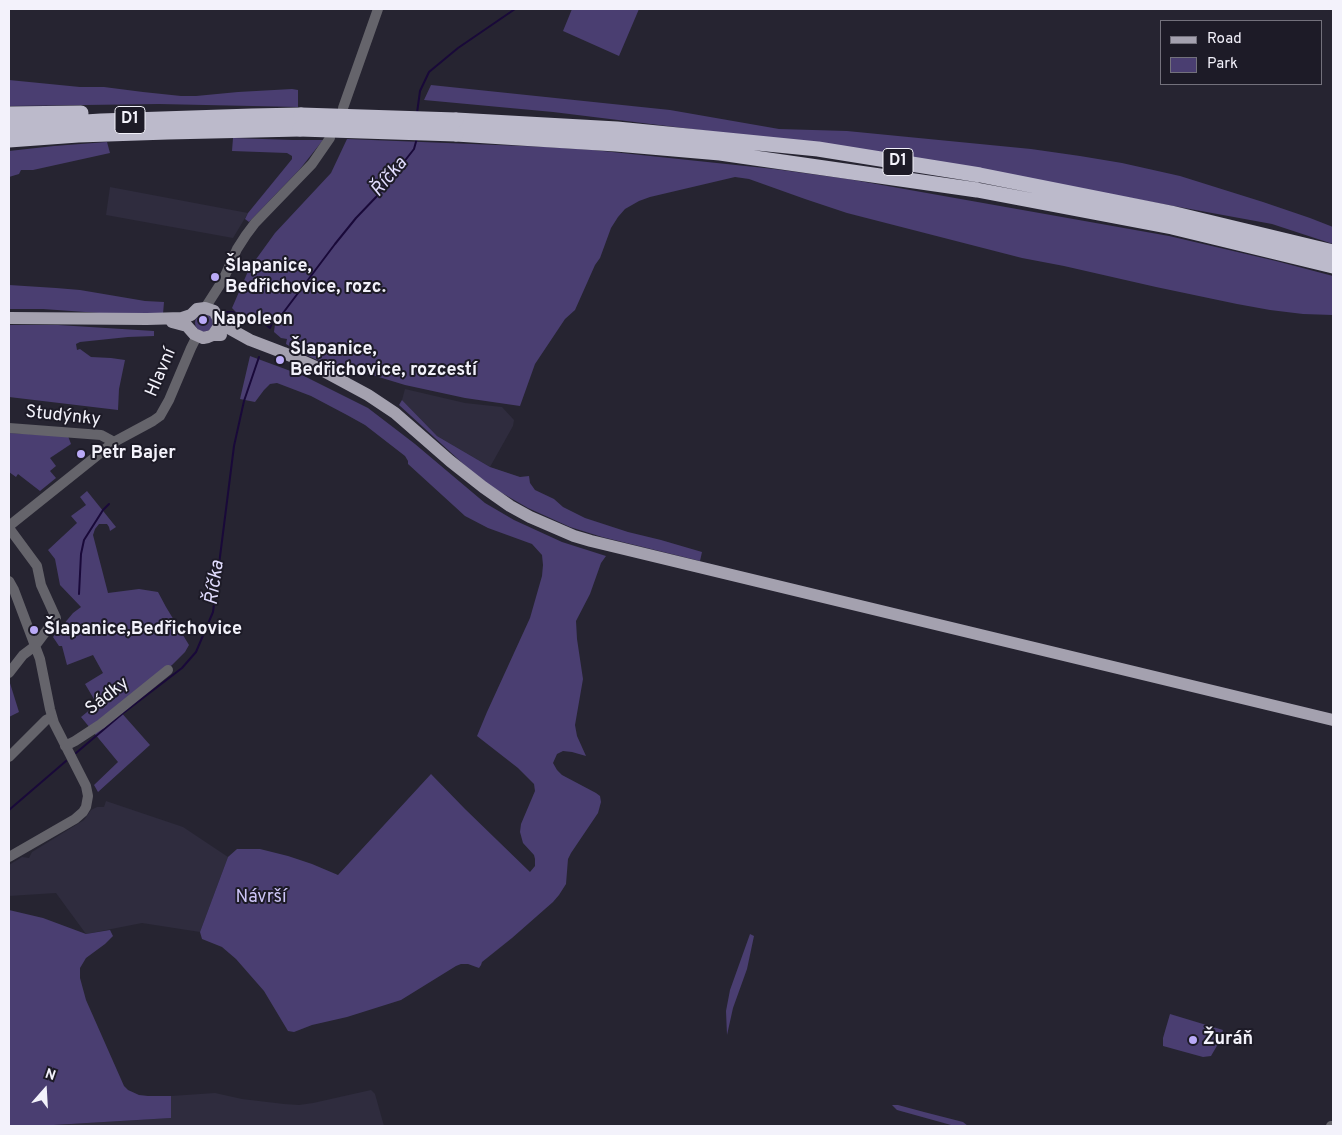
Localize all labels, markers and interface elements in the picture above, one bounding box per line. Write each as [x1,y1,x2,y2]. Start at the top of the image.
legend [1160,20,1322,85]
text: Road [1207,30,1242,49]
text: Park [1207,55,1238,74]
road number: D1 [115,106,145,134]
road number: D1 [883,148,913,176]
water label: Říčka [367,154,413,202]
place label: Šlapanice, Bedřichovice, rozc. [225,256,386,298]
marker: Šlapanice, Bedřichovice, rozc. [209,271,221,283]
place label: Napoleon [213,309,293,331]
marker: Napoleon [197,314,209,326]
place label: Šlapanice, Bedřichovice, rozcestí [290,339,477,382]
street label: Hlavní [142,345,182,401]
marker: Šlapanice, Bedřichovice, rozcestí [274,354,286,366]
street label: Studýnky [24,402,102,432]
place label: Petr Bajer [91,443,176,465]
marker: Petr Bajer [75,448,87,460]
water label: Říčka [202,559,230,607]
place label: Šlapanice,Bedřichovice [44,619,242,641]
marker: Šlapanice,Bedřichovice [28,624,40,636]
street label: Sádky [82,673,134,721]
park label: Návrší [235,887,287,909]
place label: Žuráň [1203,1029,1253,1051]
marker: Žuráň [1187,1034,1199,1046]
north arrow [20,1065,70,1115]
text: N [43,1066,58,1085]

